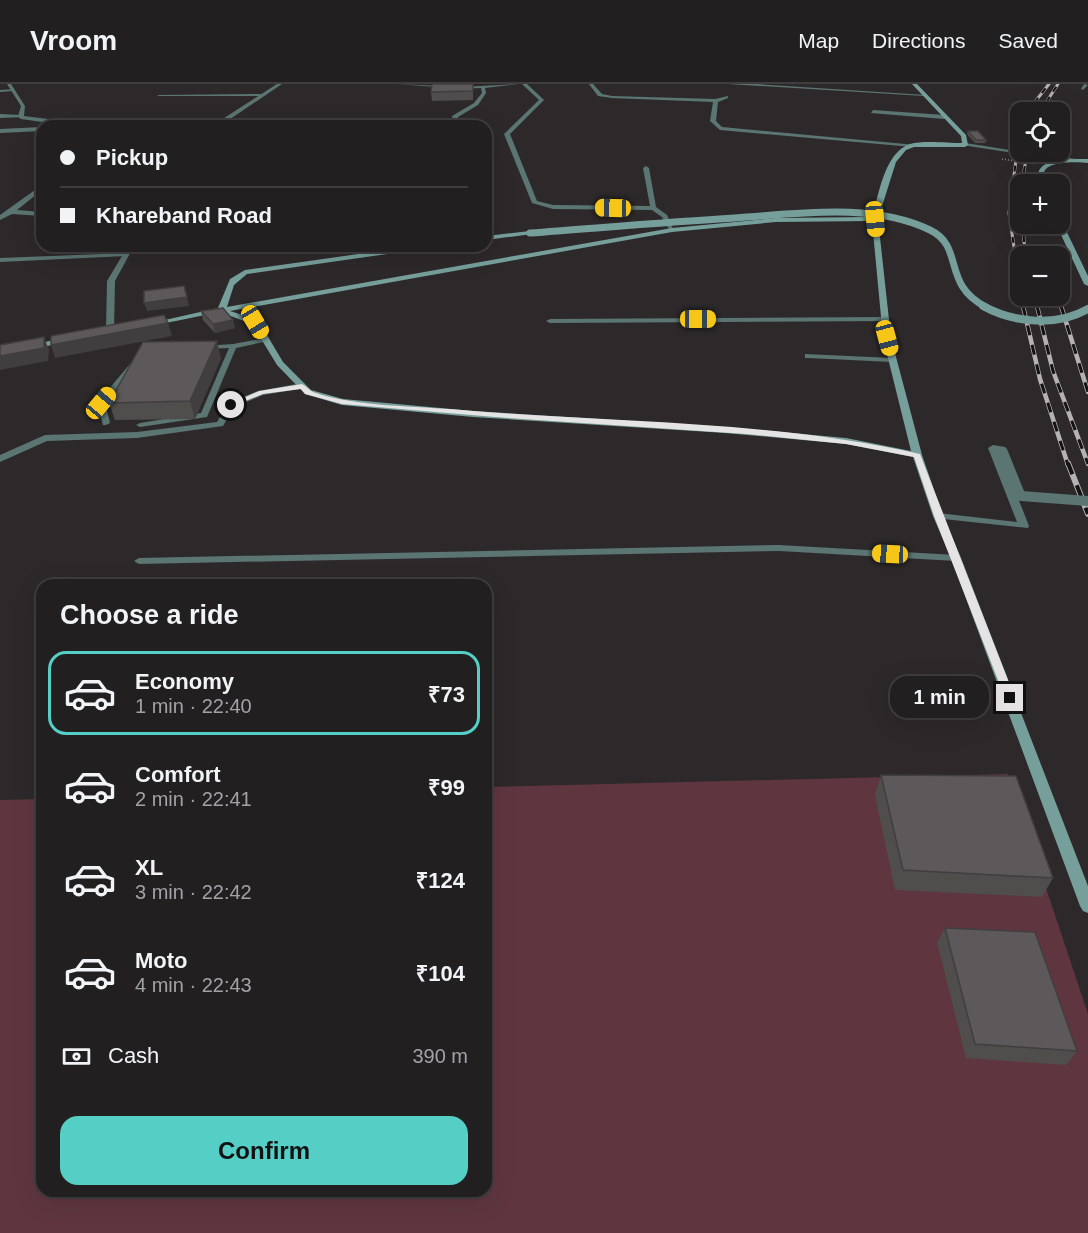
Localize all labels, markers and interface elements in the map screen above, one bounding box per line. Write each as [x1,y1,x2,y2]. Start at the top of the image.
text: Vroom [30,25,117,56]
text: Map [798,29,839,52]
text: Directions [872,29,965,52]
text: Saved [998,29,1058,52]
map controls [1010,102,1070,306]
button: locate [1010,102,1070,162]
text: Pickup [96,145,168,170]
button: + [1010,174,1070,234]
car [595,199,631,217]
car [864,200,886,238]
text: Khareband Road [96,203,272,228]
button: − [1010,246,1070,306]
car [238,302,272,342]
car [680,310,716,328]
car [874,318,900,358]
car [83,383,119,423]
route start [217,391,244,418]
car [872,544,908,564]
text: Choose a ride [60,600,239,630]
icon: car [63,666,117,720]
text: Economy [135,669,234,694]
callout: 1 min [890,677,989,719]
text: ₹73 [428,682,465,707]
route end [996,684,1023,711]
text: 1 min [913,686,966,708]
text: 1 min · 22:40 [135,695,252,717]
icon: car [63,759,117,813]
text: Comfort [135,762,221,787]
text: ₹99 [428,775,465,800]
text: 2 min · 22:41 [135,788,252,810]
icon: car [63,852,117,906]
text: XL [135,855,163,880]
text: ₹124 [416,868,465,893]
text: 3 min · 22:42 [135,881,252,903]
icon: car [63,945,117,999]
text: Moto [135,948,188,973]
text: ₹104 [416,961,465,986]
text: 4 min · 22:43 [135,974,252,996]
icon: cash [60,1040,93,1073]
text: Cash [108,1043,159,1068]
text: 390 m [412,1045,468,1067]
button: Confirm [60,1116,468,1185]

